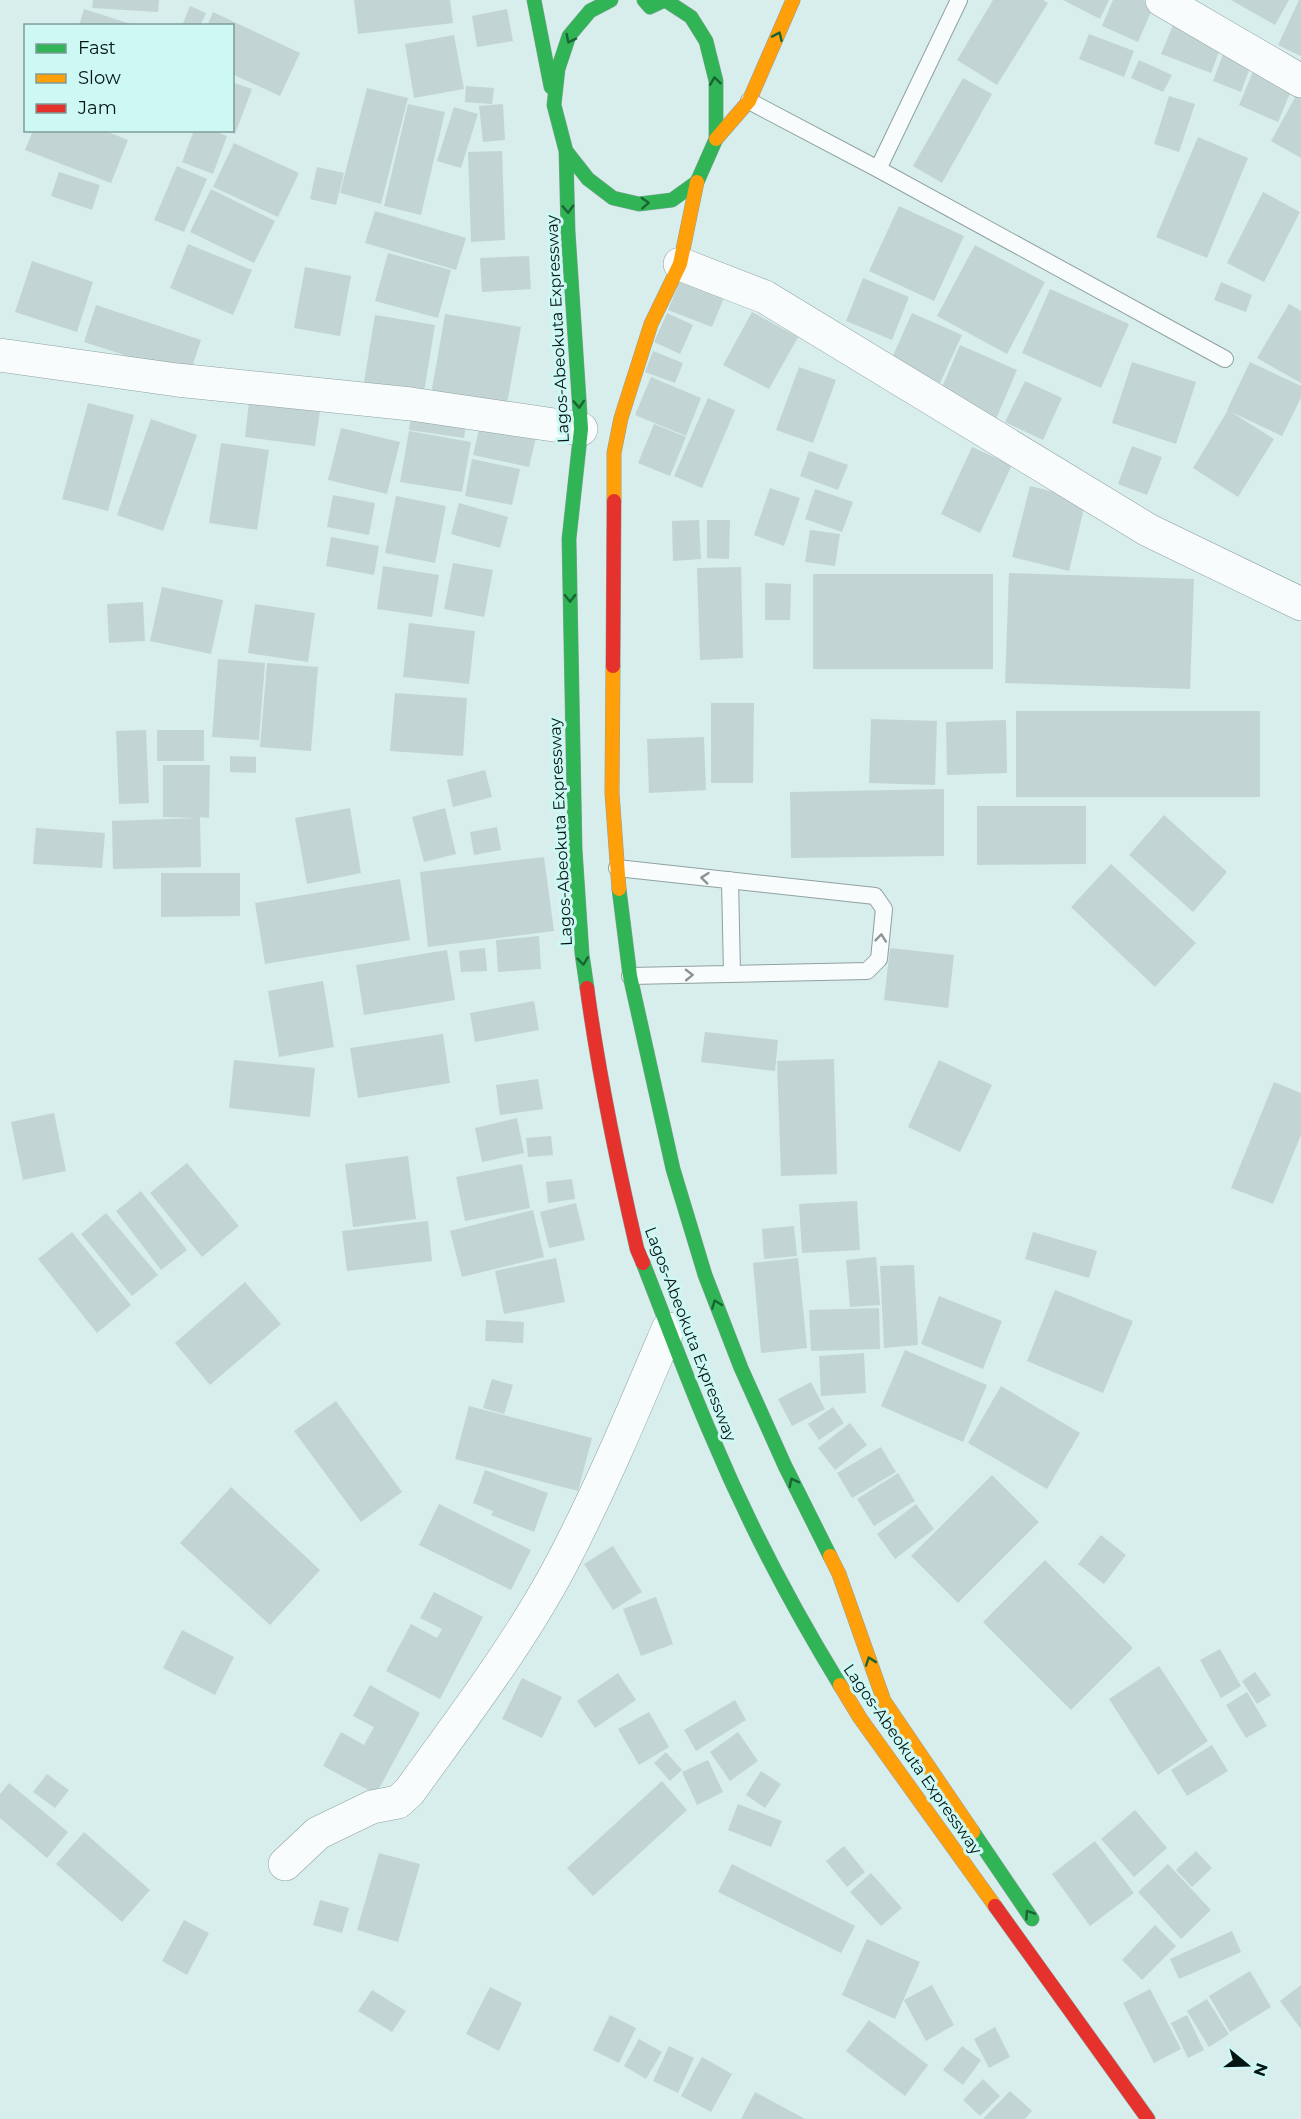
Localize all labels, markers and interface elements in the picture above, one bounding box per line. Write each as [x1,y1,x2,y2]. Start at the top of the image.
legend [24,24,234,132]
one-way arrow [771,31,783,42]
one-way arrow [565,33,577,44]
text: Fast [78,37,116,59]
text: Slow [78,67,121,89]
one-way arrow [709,76,721,85]
text: Jam [77,97,117,119]
one-way arrow [641,196,650,209]
one-way arrow [562,205,574,214]
street label: Lagos-Abeokuta Expressway [542,214,573,443]
one-way arrow [573,399,586,408]
one-way arrow [564,594,576,603]
street label: Lagos-Abeokuta Expressway [545,717,576,946]
one-way arrow [701,872,710,884]
one-way arrow [874,934,887,943]
one-way arrow [577,956,589,965]
one-way arrow [684,968,693,981]
street label: Lagos-Abeokuta Expressway [641,1224,740,1444]
one-way arrow [711,1299,723,1310]
one-way arrow [789,1478,801,1489]
one-way arrow [864,1656,877,1667]
street label: Lagos-Abeokuta Expressway [839,1660,986,1858]
one-way arrow [1025,1910,1036,1921]
north arrow [1217,2035,1277,2095]
text: N [1250,2061,1272,2079]

